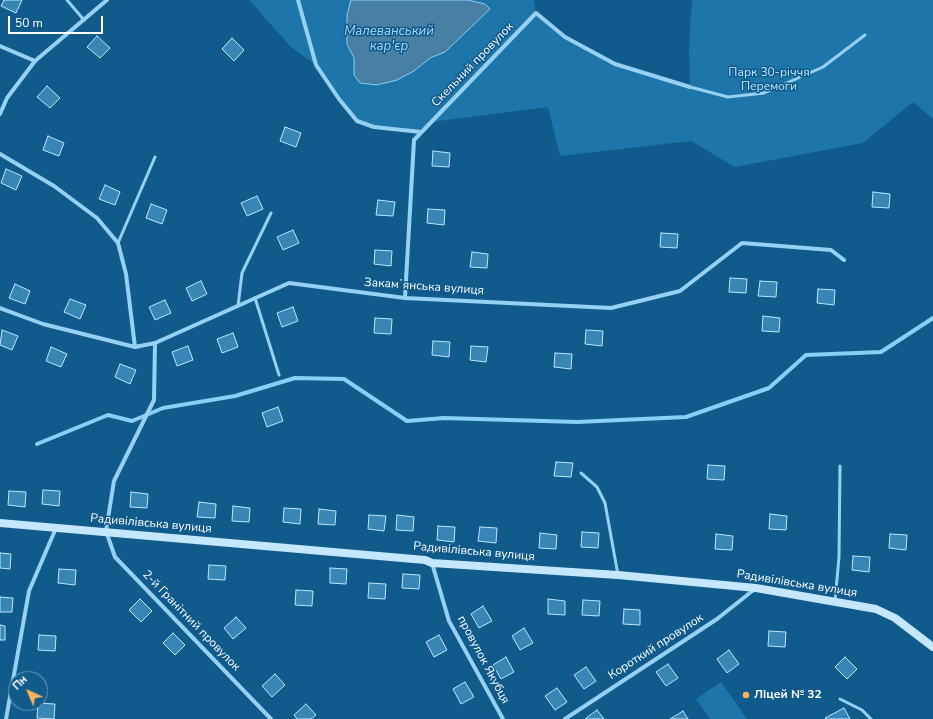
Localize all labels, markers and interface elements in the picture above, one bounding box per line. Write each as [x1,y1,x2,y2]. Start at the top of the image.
scale bar [10,8,105,34]
text: 50 m [15,15,43,31]
street label: Скельний провулок [429,20,517,110]
water label: Малеванський кар'єр [344,24,434,55]
park label: Парк 30-річчя Перемоги [728,66,810,94]
street label: Закамʼянська вулиця [364,276,484,298]
street label: Радивілівська вулиця [90,512,212,536]
street label: Радивілівська вулиця [413,540,535,564]
street label: Радивілівська вулиця [736,567,858,601]
street label: 2-й Гранітний провулок [139,568,243,674]
street label: Короткий провулок [606,611,706,683]
street label: провулок Якубця [454,614,512,706]
north arrow [8,671,48,711]
text: Пн [9,672,31,693]
place label: Ліцей № 32 [754,688,822,702]
marker: Ліцей № 32 [741,690,751,700]

